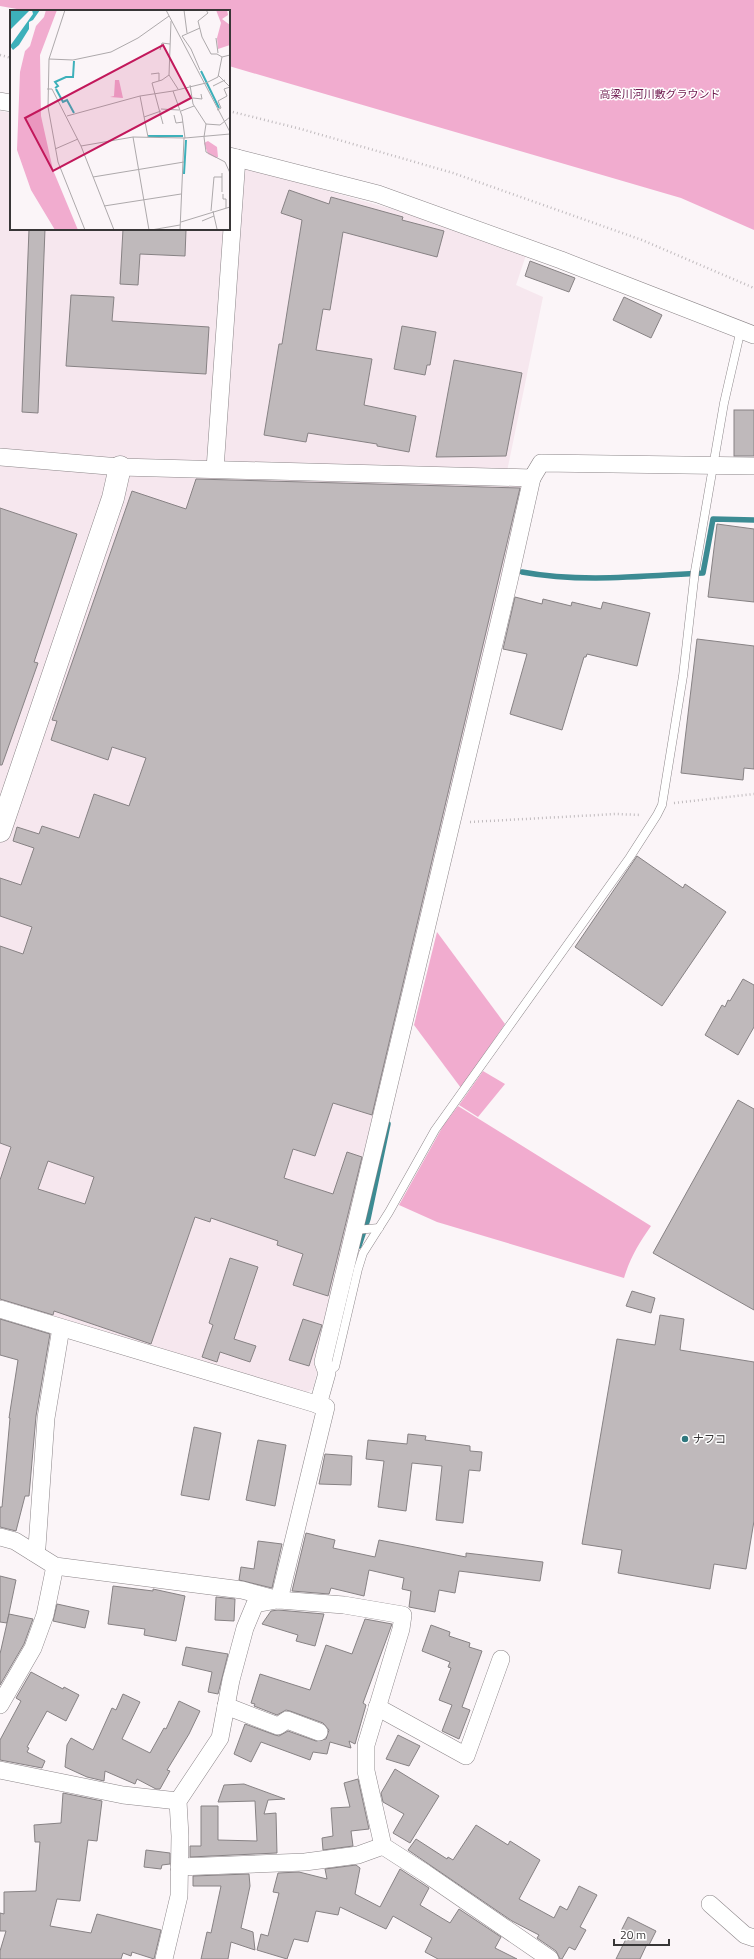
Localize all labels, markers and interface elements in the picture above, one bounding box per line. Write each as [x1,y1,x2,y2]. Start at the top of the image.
inset map [10,10,230,230]
park label: 高梁川河川敷グラウンド [600,86,721,102]
place label: ナフコ [693,1431,726,1447]
marker: ナフコ [680,1434,690,1444]
scale bar [614,1921,669,1947]
text: 20 m [620,1925,646,1944]

